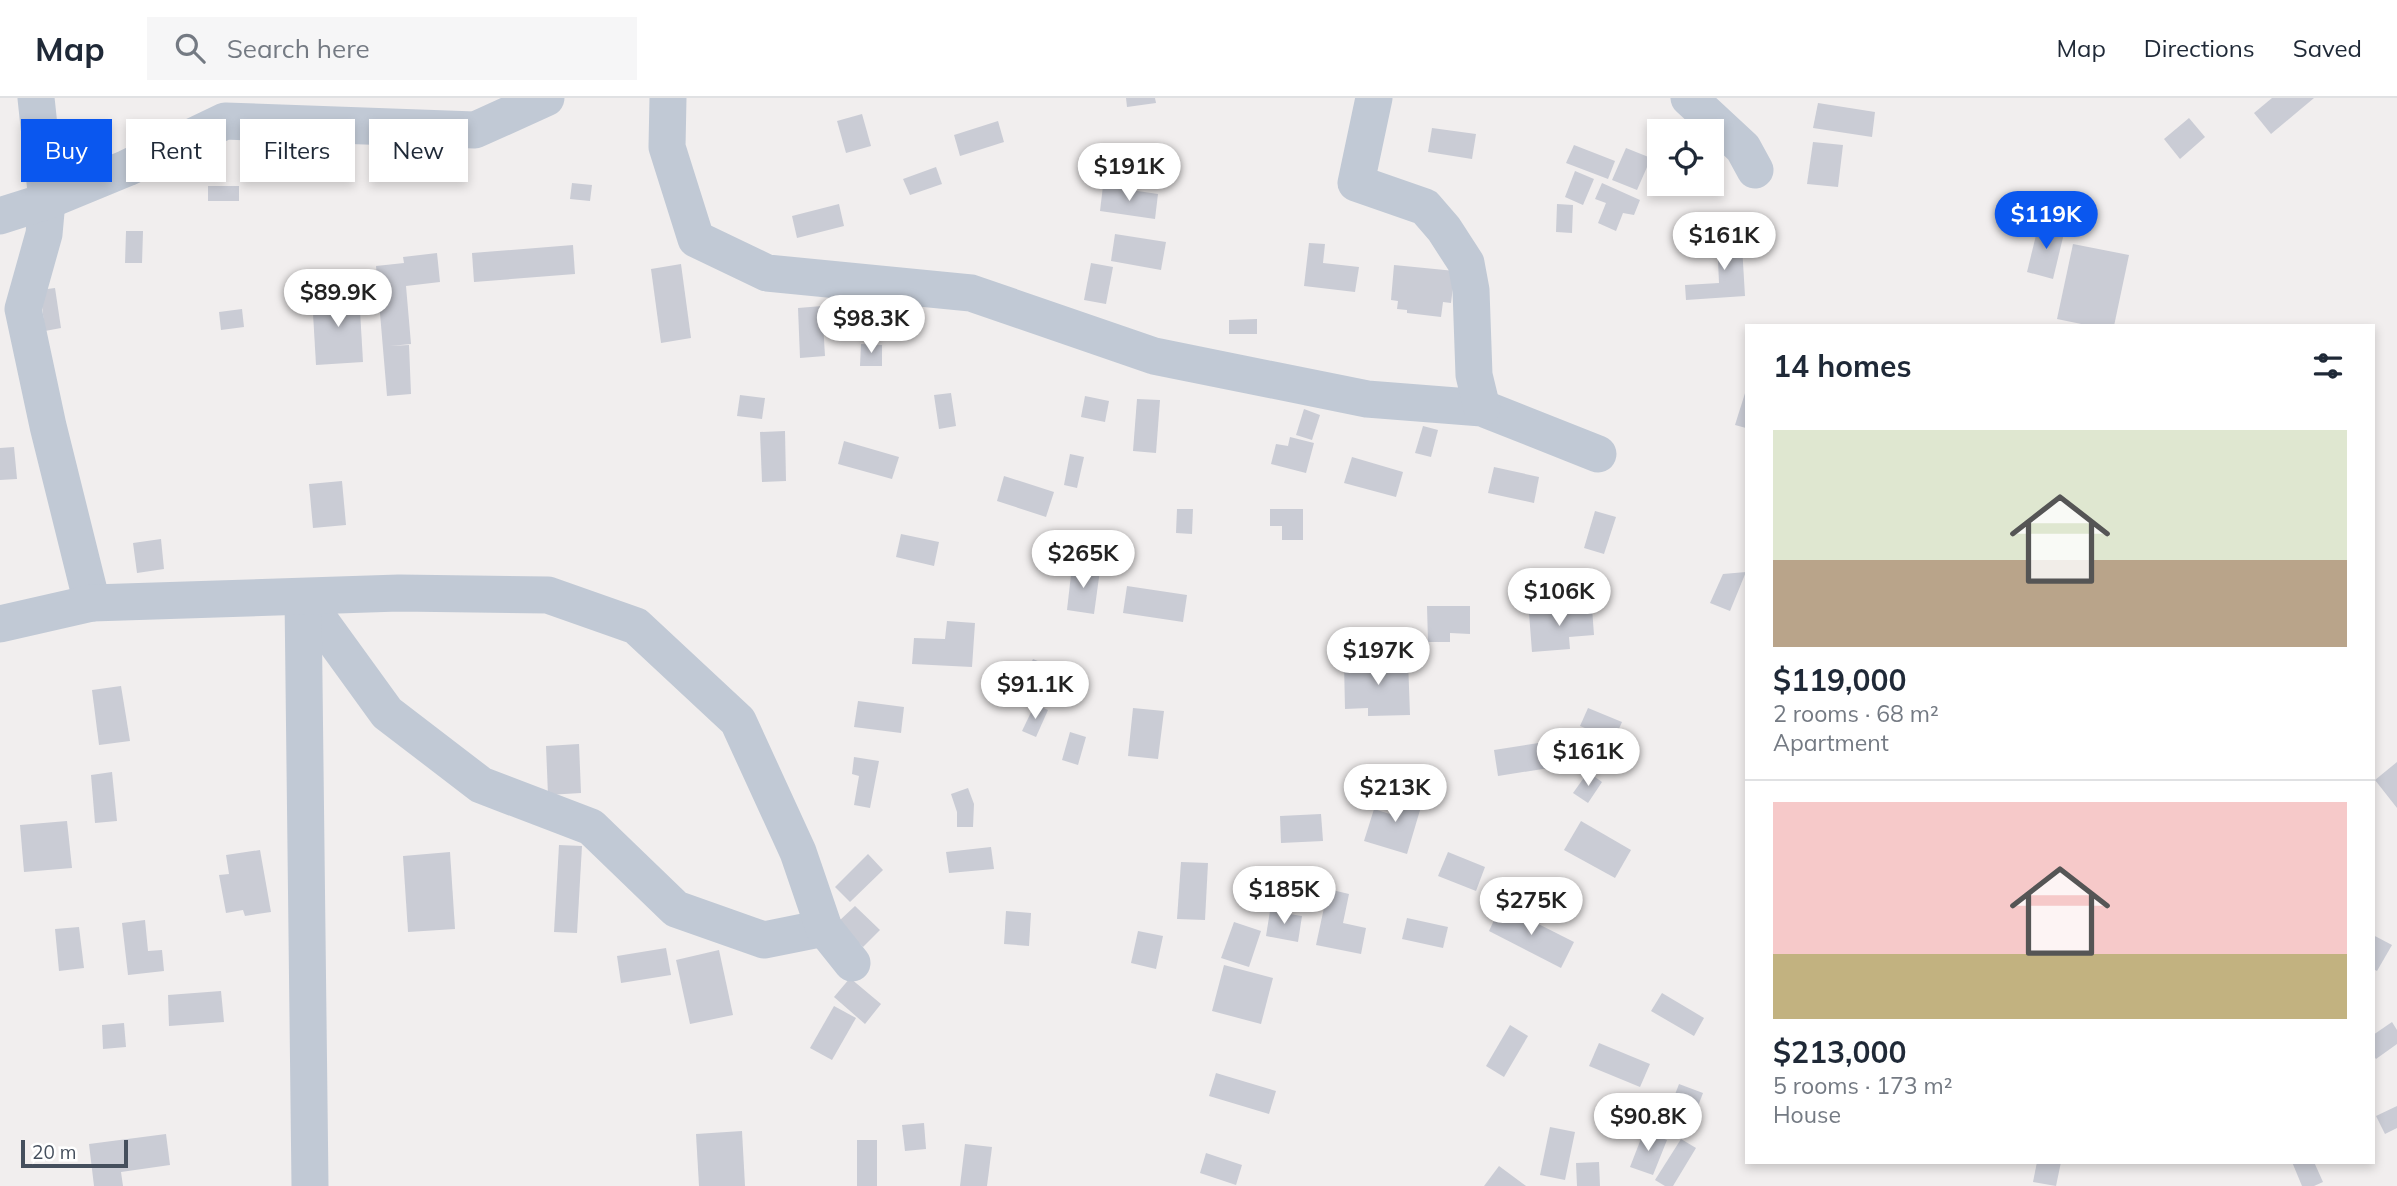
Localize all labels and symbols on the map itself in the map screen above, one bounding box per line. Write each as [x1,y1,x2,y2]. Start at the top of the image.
pin: $191K [1080,144,1178,203]
pin: $119K [1997,192,2095,251]
pin: $161K [1675,212,1773,272]
pin: $89.9K [281,270,395,329]
pin: $98.3K [814,296,928,355]
pin: $265K [1034,531,1132,590]
pin: $106K [1510,568,1608,628]
pin: $197K [1329,628,1427,687]
pin: $91.1K [978,662,1092,721]
pin: $161K [1539,728,1637,788]
pin: $213K [1346,764,1444,824]
pin: $185K [1235,866,1333,926]
pin: $275K [1482,878,1580,937]
pin: $90.8K [1591,1094,1705,1153]
scale bar [21,1137,128,1169]

